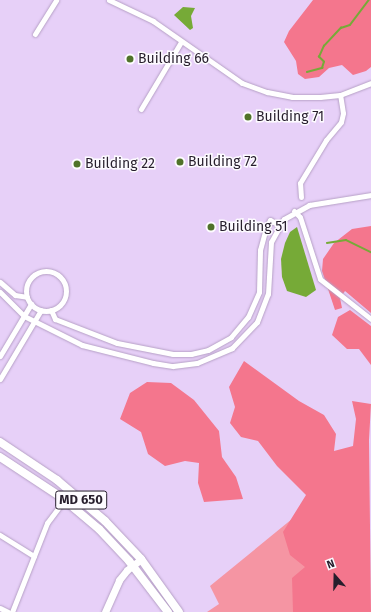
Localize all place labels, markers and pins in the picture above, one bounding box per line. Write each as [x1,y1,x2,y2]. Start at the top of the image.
place label: Building 66 [138,51,209,67]
marker: Building 66 [125,54,135,64]
place label: Building 71 [256,109,324,125]
marker: Building 71 [243,112,253,122]
place label: Building 72 [188,154,257,170]
place label: Building 22 [85,156,155,172]
marker: Building 72 [175,157,185,167]
marker: Building 22 [72,159,82,169]
place label: Building 51 [219,219,288,235]
marker: Building 51 [206,222,216,232]

